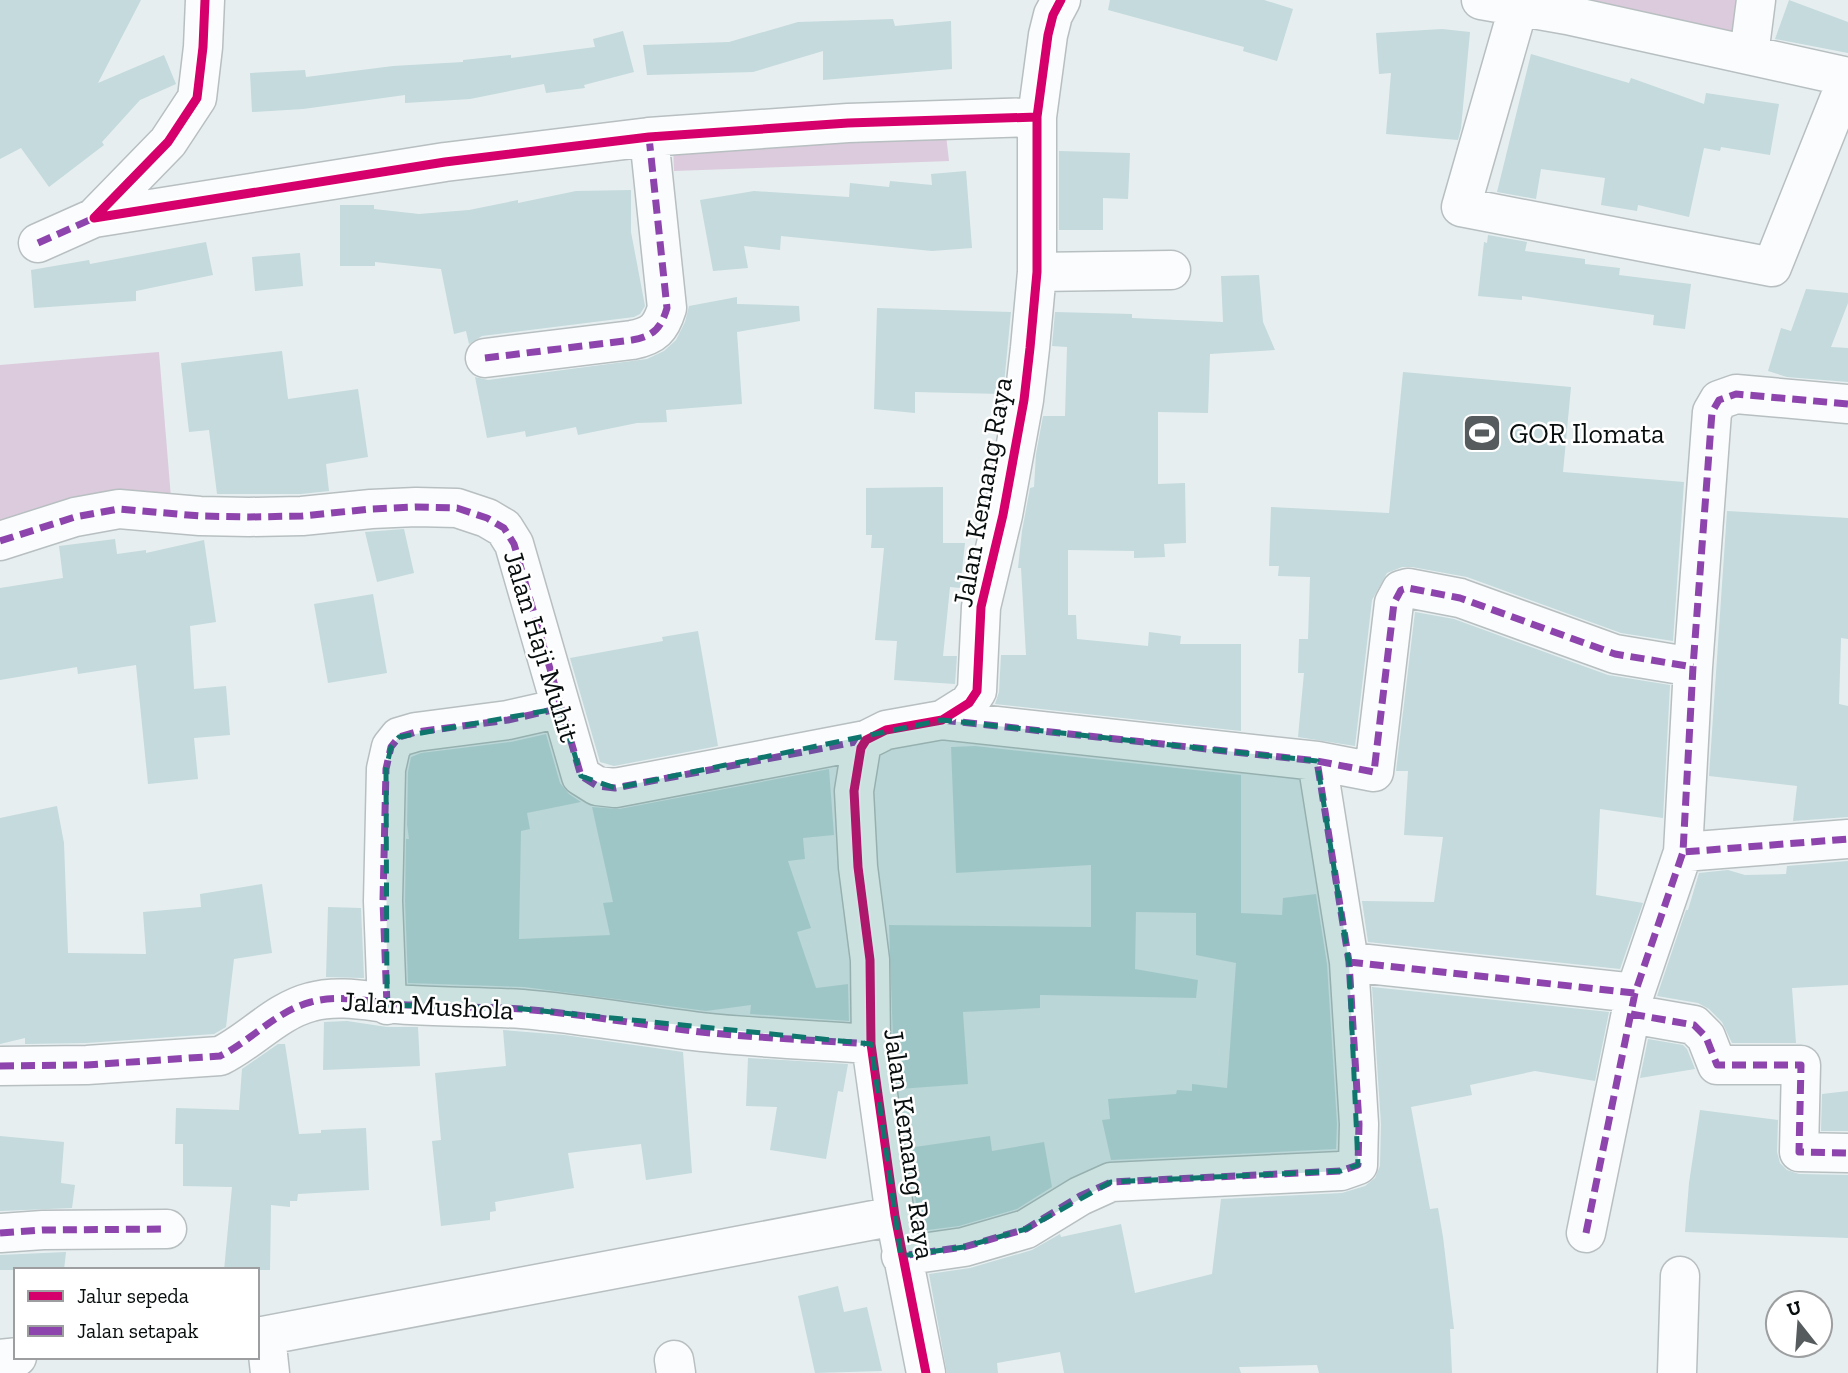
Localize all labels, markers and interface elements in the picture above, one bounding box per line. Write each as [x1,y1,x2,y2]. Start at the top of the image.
street label: Jalan Kemang Raya [946,374,1019,610]
sports icon: GOR Ilomata [1461,412,1503,454]
place label: GOR Ilomata [1509,417,1665,450]
street label: Jalan Haji Muhit [497,547,586,746]
street label: Jalan Mushola [341,985,515,1027]
street label: Jalan Kemang Raya [877,1026,942,1262]
legend [14,1268,259,1359]
text: Jalur sepeda [77,1283,189,1308]
north arrow [1764,1289,1834,1359]
text: U [1784,1295,1804,1321]
text: Jalan setapak [77,1318,198,1343]

